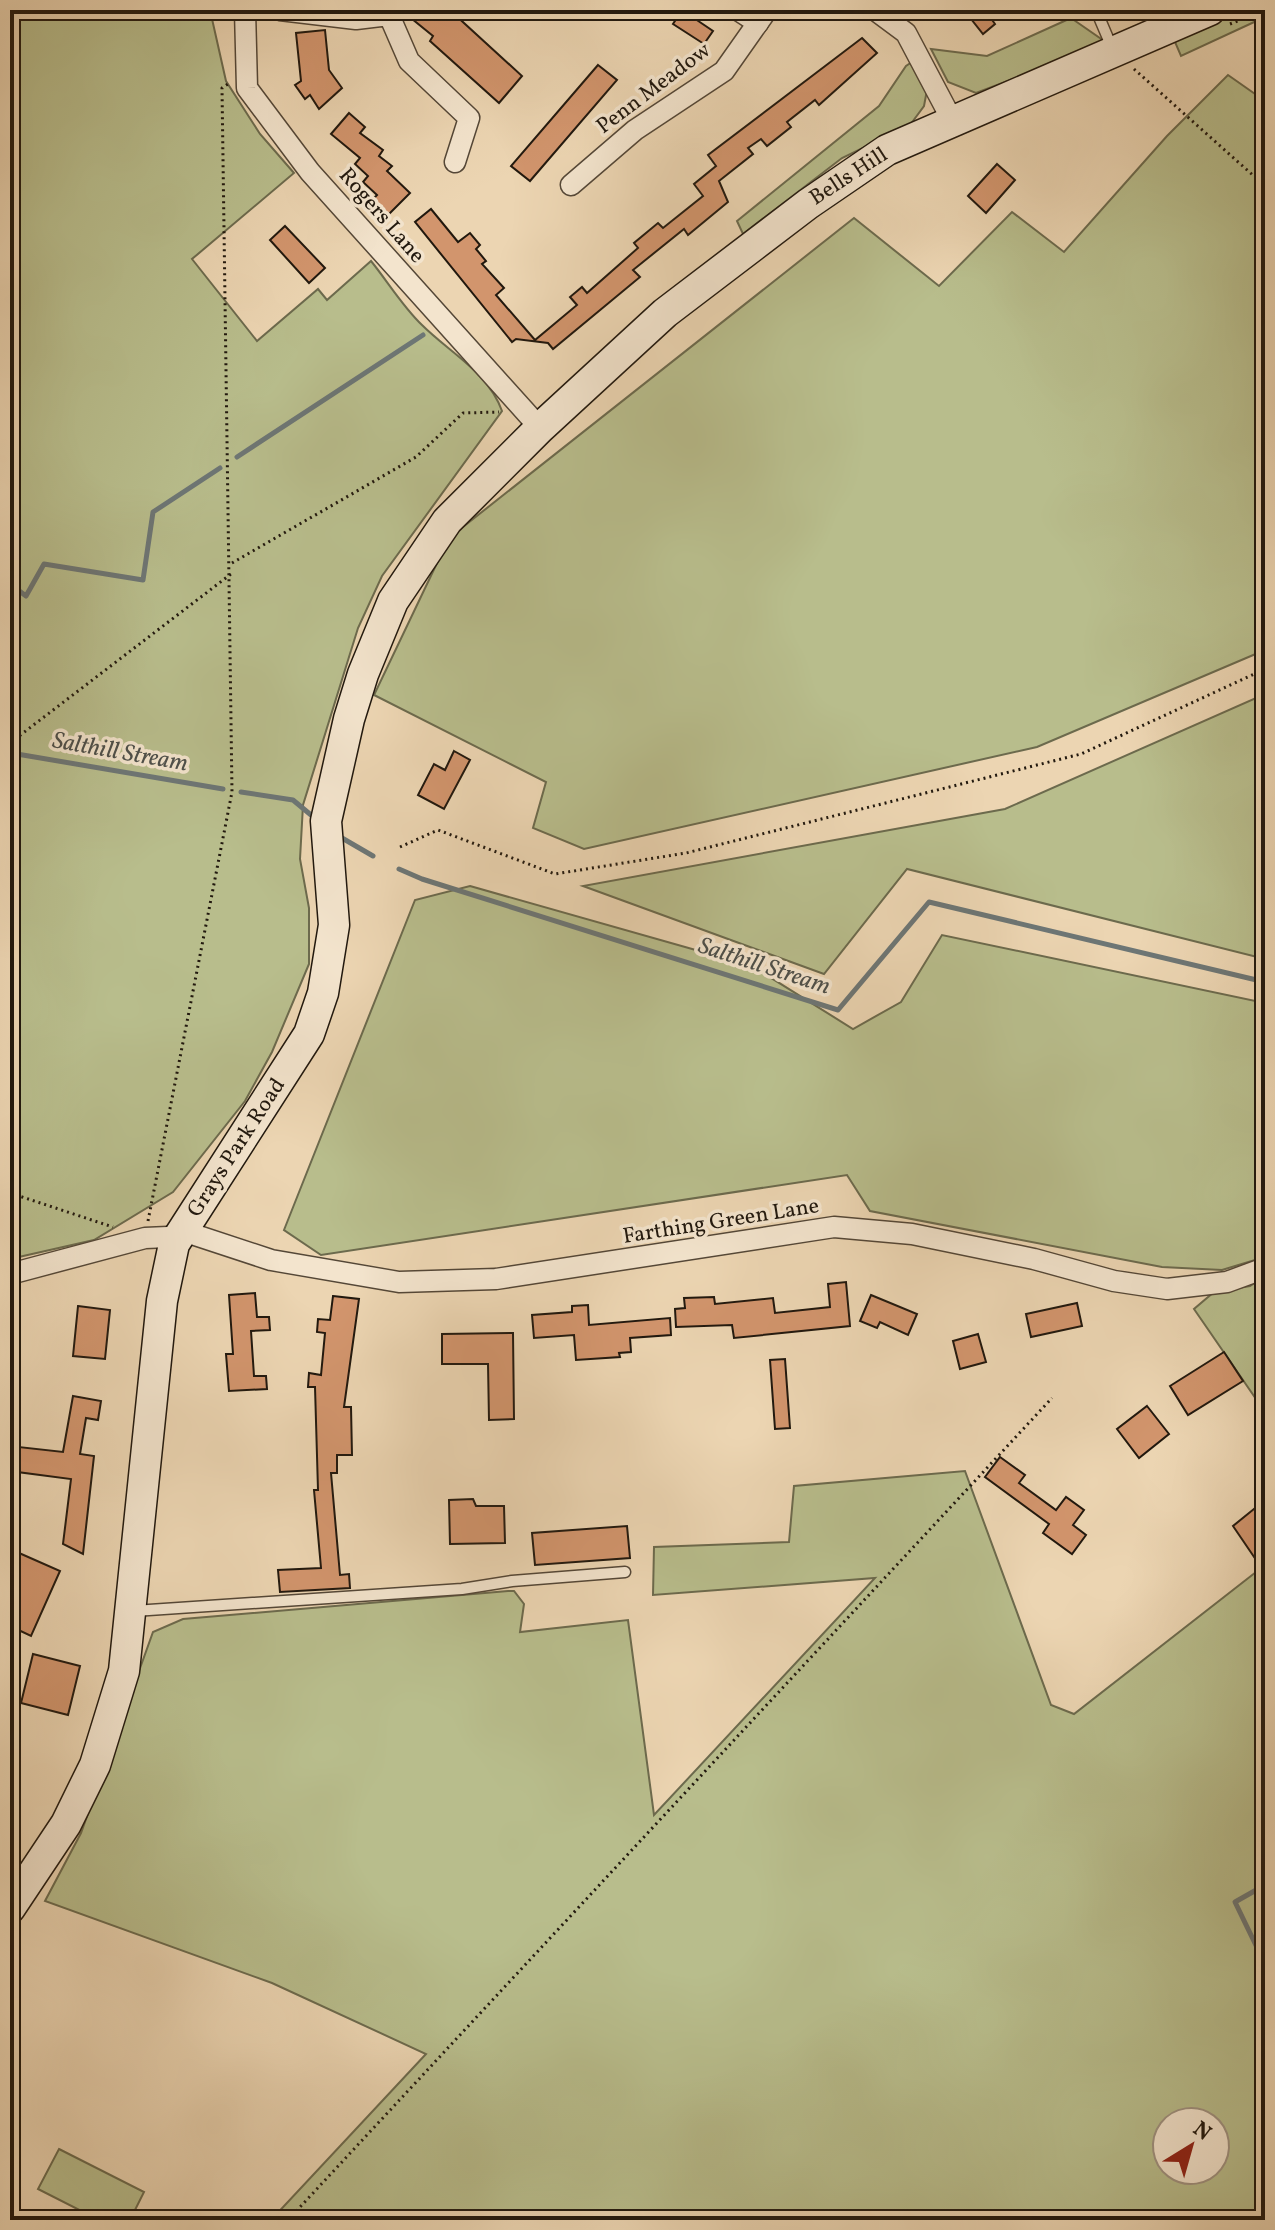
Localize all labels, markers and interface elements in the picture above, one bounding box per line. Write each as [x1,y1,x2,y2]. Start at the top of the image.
street label: Penn Meadow [590,36,718,142]
street label: Bells Hill [804,140,894,214]
street label: Rogers Lane [331,161,431,271]
water label: Salthill Stream [50,724,190,782]
water label: Salthill Stream [694,930,834,1004]
street label: Grays Park Road [180,1072,294,1224]
street label: Farthing Green Lane [621,1191,821,1253]
north arrow [1151,2106,1231,2186]
text: N [1186,2115,1217,2149]

